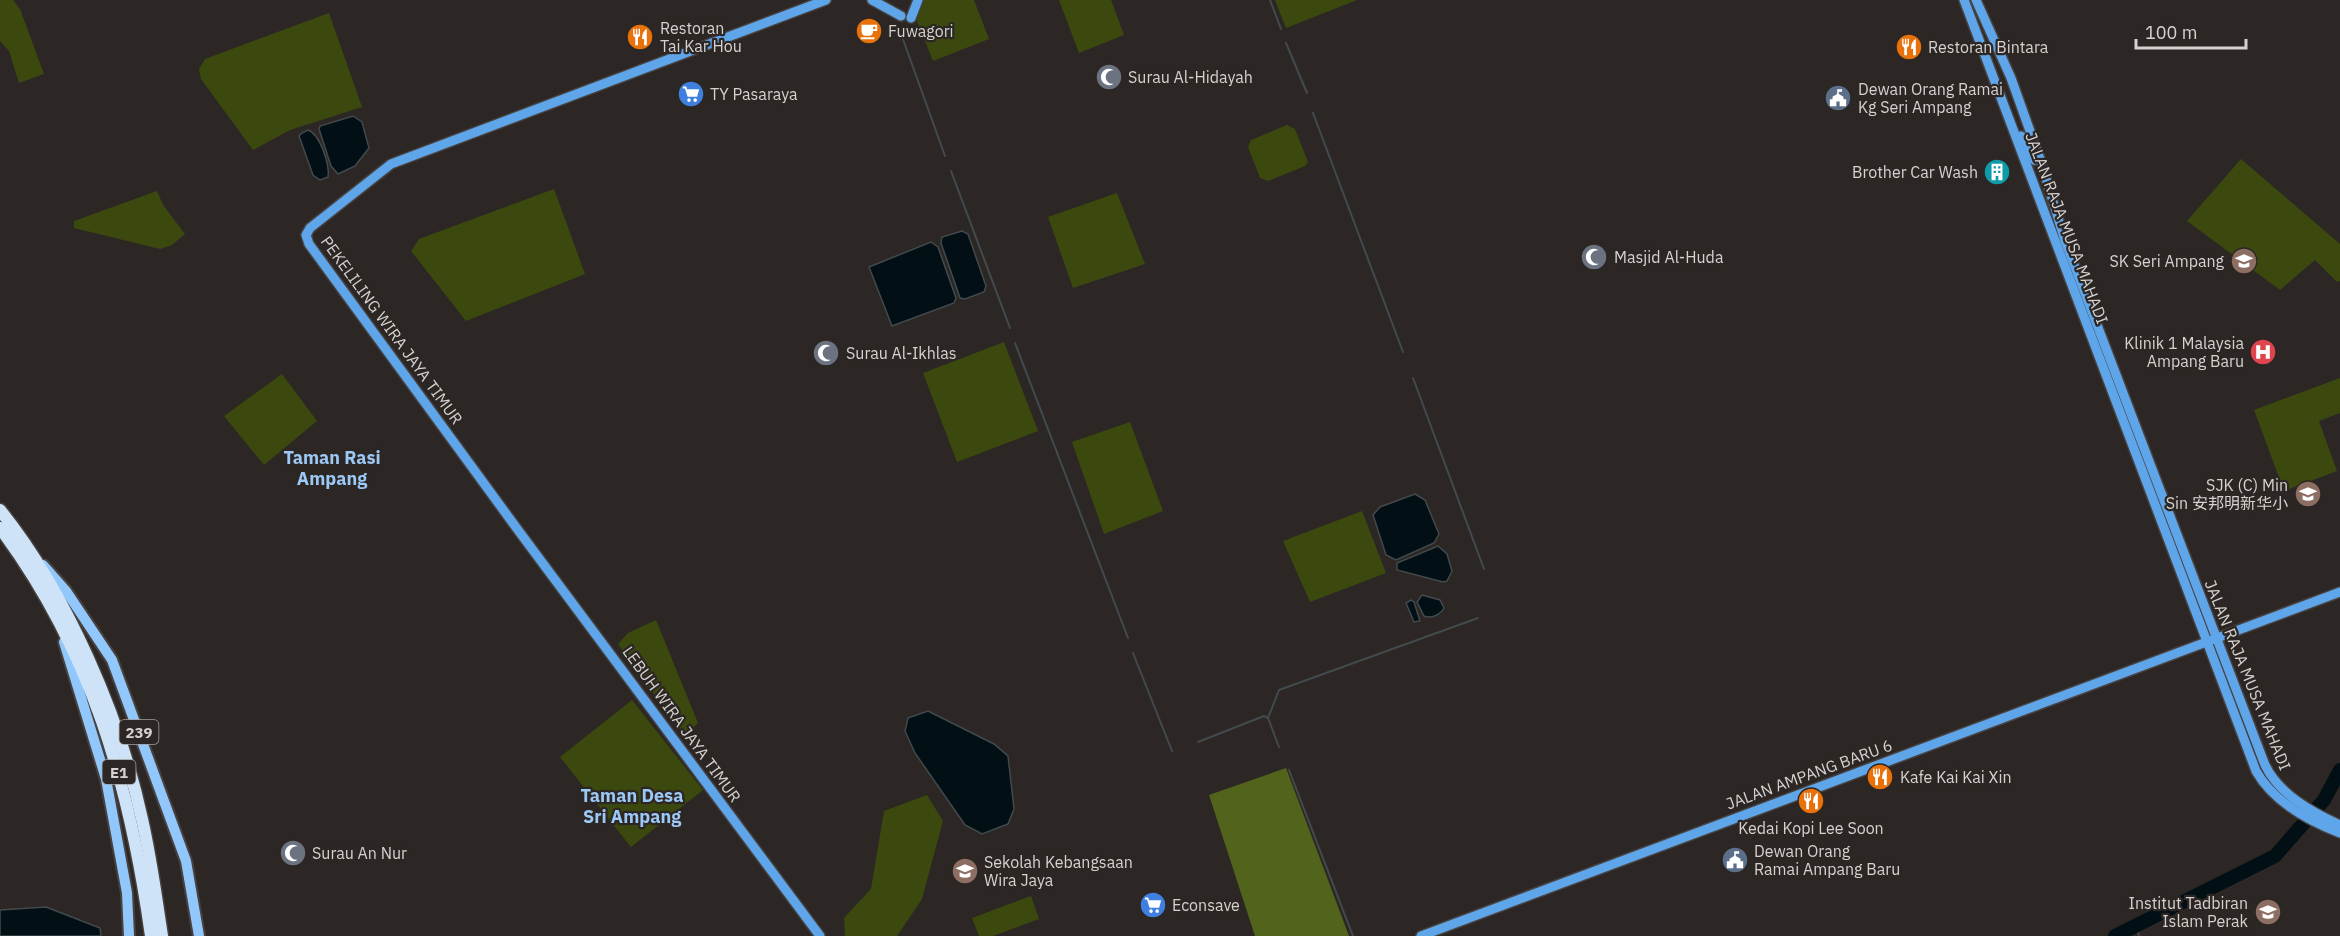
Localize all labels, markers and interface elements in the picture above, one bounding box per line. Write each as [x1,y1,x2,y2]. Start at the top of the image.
scale bar [2136,12,2246,50]
cafe icon: Fuwagori [854,16,884,46]
place label: Restoran Tai Kar Hou [660,18,742,56]
place label: Fuwagori [888,21,954,41]
text: 100 m [2145,21,2197,44]
restaurant icon: Restoran Tai Kar Hou [625,22,655,52]
restaurant icon: Restoran Bintara [1894,32,1924,62]
place label: Restoran Bintara [1928,37,2049,57]
mosque icon: Surau Al-Hidayah [1094,62,1124,92]
place label: Surau Al-Hidayah [1128,67,1253,87]
supermarket icon: TY Pasaraya [676,79,706,109]
place label: Dewan Orang Ramai Kg Seri Ampang [1858,79,2003,117]
public building icon: Dewan Orang Ramai Kg Seri Ampang [1823,83,1853,113]
place label: TY Pasaraya [710,84,798,104]
street label: JALAN RAJA MUSA MAHADI [2021,129,2113,327]
building icon: Brother Car Wash [1982,157,2012,187]
place label: Brother Car Wash [1852,162,1978,182]
street label: PEKELILING WIRA JAYA TIMUR [317,232,467,428]
mosque icon: Masjid Al-Huda [1579,242,1609,272]
school or university icon: SK Seri Ampang [2229,246,2259,276]
place label: Masjid Al-Huda [1614,247,1724,267]
place label: SK Seri Ampang [2109,251,2225,271]
place label: Klinik 1 Malaysia Ampang Baru [2124,333,2244,371]
hospital icon: Klinik 1 Malaysia Ampang Baru [2248,337,2278,367]
mosque icon: Surau Al-Ikhlas [811,338,841,368]
place label: Surau Al-Ikhlas [846,343,957,363]
district label: Taman Rasi Ampang [283,446,381,490]
place label: SJK (C) Min Sin 安邦明新华小 [2166,475,2288,513]
school or university icon: SJK (C) Min Sin 安邦明新华小 [2293,479,2323,509]
street label: JALAN RAJA MUSA MAHADI [2201,577,2295,773]
street label: LEBUH WIRA JAYA TIMUR [619,642,745,806]
road number: 239 [120,720,158,744]
street label: JALAN AMPANG BARU 6 [1723,735,1895,813]
road number: E1 [102,760,136,784]
restaurant icon: Kafe Kai Kai Xin [1865,762,1895,792]
place label: Kafe Kai Kai Xin [1900,767,2011,787]
district label: Taman Desa Sri Ampang [581,784,683,828]
restaurant icon: Kedai Kopi Lee Soon [1796,786,1826,816]
place label: Kedai Kopi Lee Soon [1738,818,1884,838]
mosque icon: Surau An Nur [278,838,308,868]
place label: Dewan Orang Ramai Ampang Baru [1754,841,1900,879]
place label: Surau An Nur [312,843,407,863]
public building icon: Dewan Orang Ramai Ampang Baru [1720,845,1750,875]
place label: Sekolah Kebangsaan Wira Jaya [984,852,1133,890]
school or university icon: Sekolah Kebangsaan Wira Jaya [950,856,980,886]
supermarket icon: Econsave [1138,890,1168,920]
place label: Institut Tadbiran Islam Perak [2129,893,2249,931]
place label: Econsave [1172,895,1240,915]
school or university icon: Institut Tadbiran Islam Perak [2253,897,2283,927]

